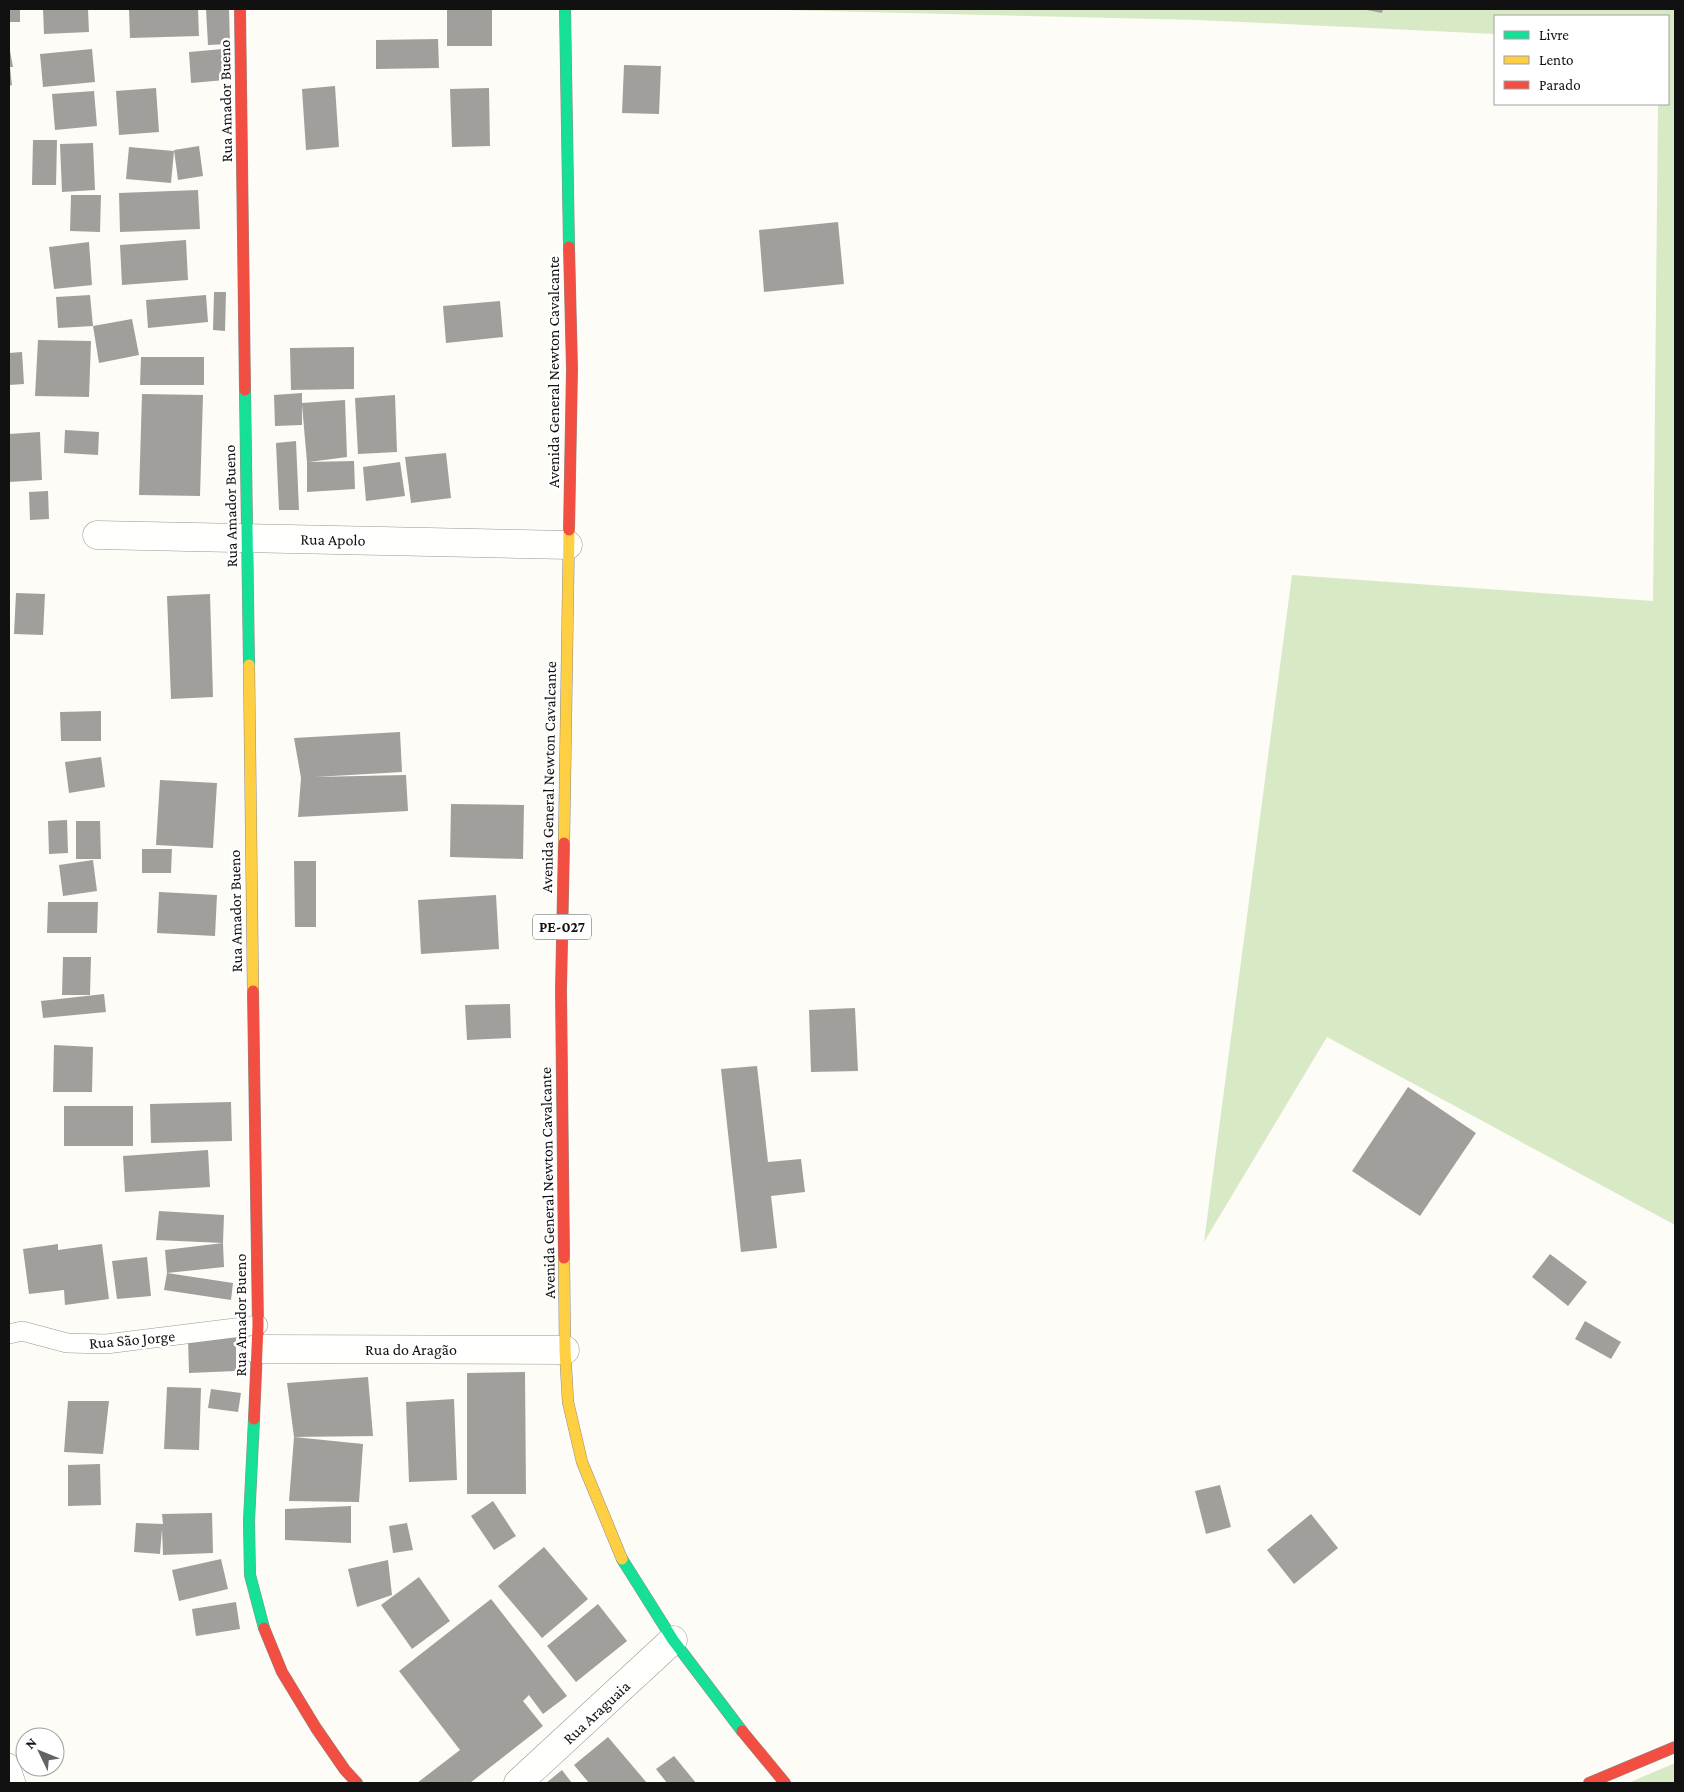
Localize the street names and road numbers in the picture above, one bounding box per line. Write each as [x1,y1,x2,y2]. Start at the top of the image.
street label: Rua Amador Bueno [216,39,235,163]
street label: Avenida General Newton Cavalcante [545,256,562,488]
street label: Rua Amador Bueno [221,444,240,568]
street label: Rua Apolo [300,530,366,550]
street label: Avenida General Newton Cavalcante [538,661,559,893]
street label: Rua Amador Bueno [226,849,245,973]
road number: PE-027 [533,914,591,940]
street label: Avenida General Newton Cavalcante [537,1067,558,1299]
street label: Rua Amador Bueno [232,1254,249,1376]
street label: Rua São Jorge [88,1327,176,1353]
street label: Rua do Aragão [365,1341,457,1359]
street label: Rua Araguaia [560,1677,634,1748]

